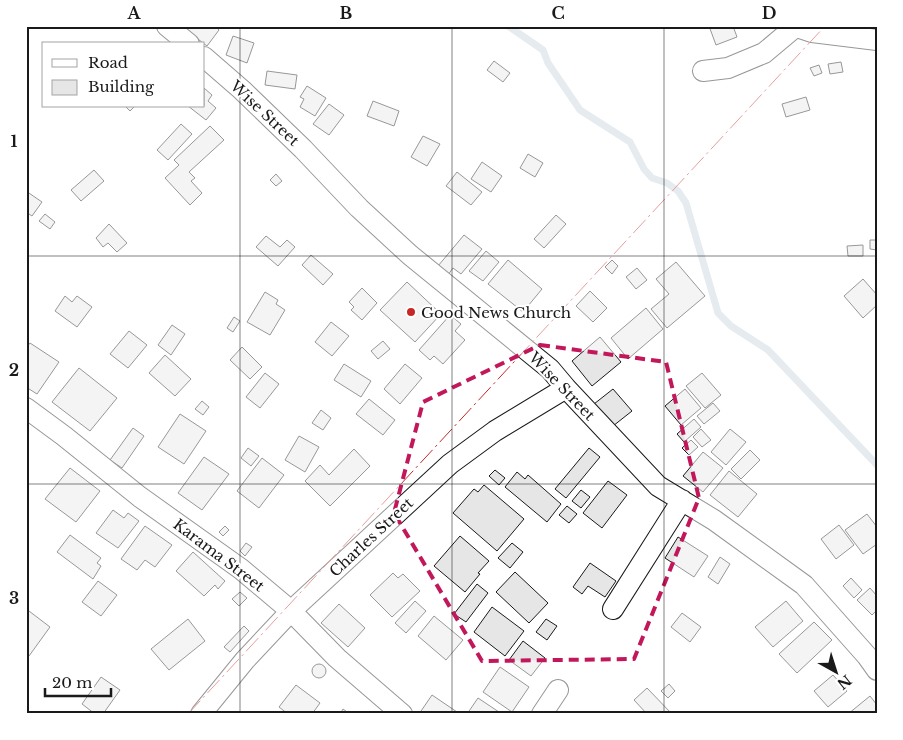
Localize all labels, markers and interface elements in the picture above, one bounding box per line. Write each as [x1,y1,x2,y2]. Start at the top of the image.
text: A [127,3,142,23]
text: B [340,3,353,23]
text: C [551,3,565,23]
text: D [762,3,776,23]
legend [42,42,205,108]
text: Road [88,53,128,72]
street label: Wise Street [226,76,304,150]
text: Building [88,77,155,96]
text: 1 [11,131,18,151]
place label: Good News Church [421,303,571,322]
marker: Good News Church [405,306,417,318]
street label: Wise Street [524,347,599,424]
text: 2 [9,360,19,380]
street label: Charles Street [325,493,417,581]
street label: Karama Street [170,515,269,596]
text: 3 [9,588,19,608]
north arrow [810,648,860,698]
scale bar [45,665,111,697]
text: N [833,671,855,693]
text: 20 m [52,673,92,692]

